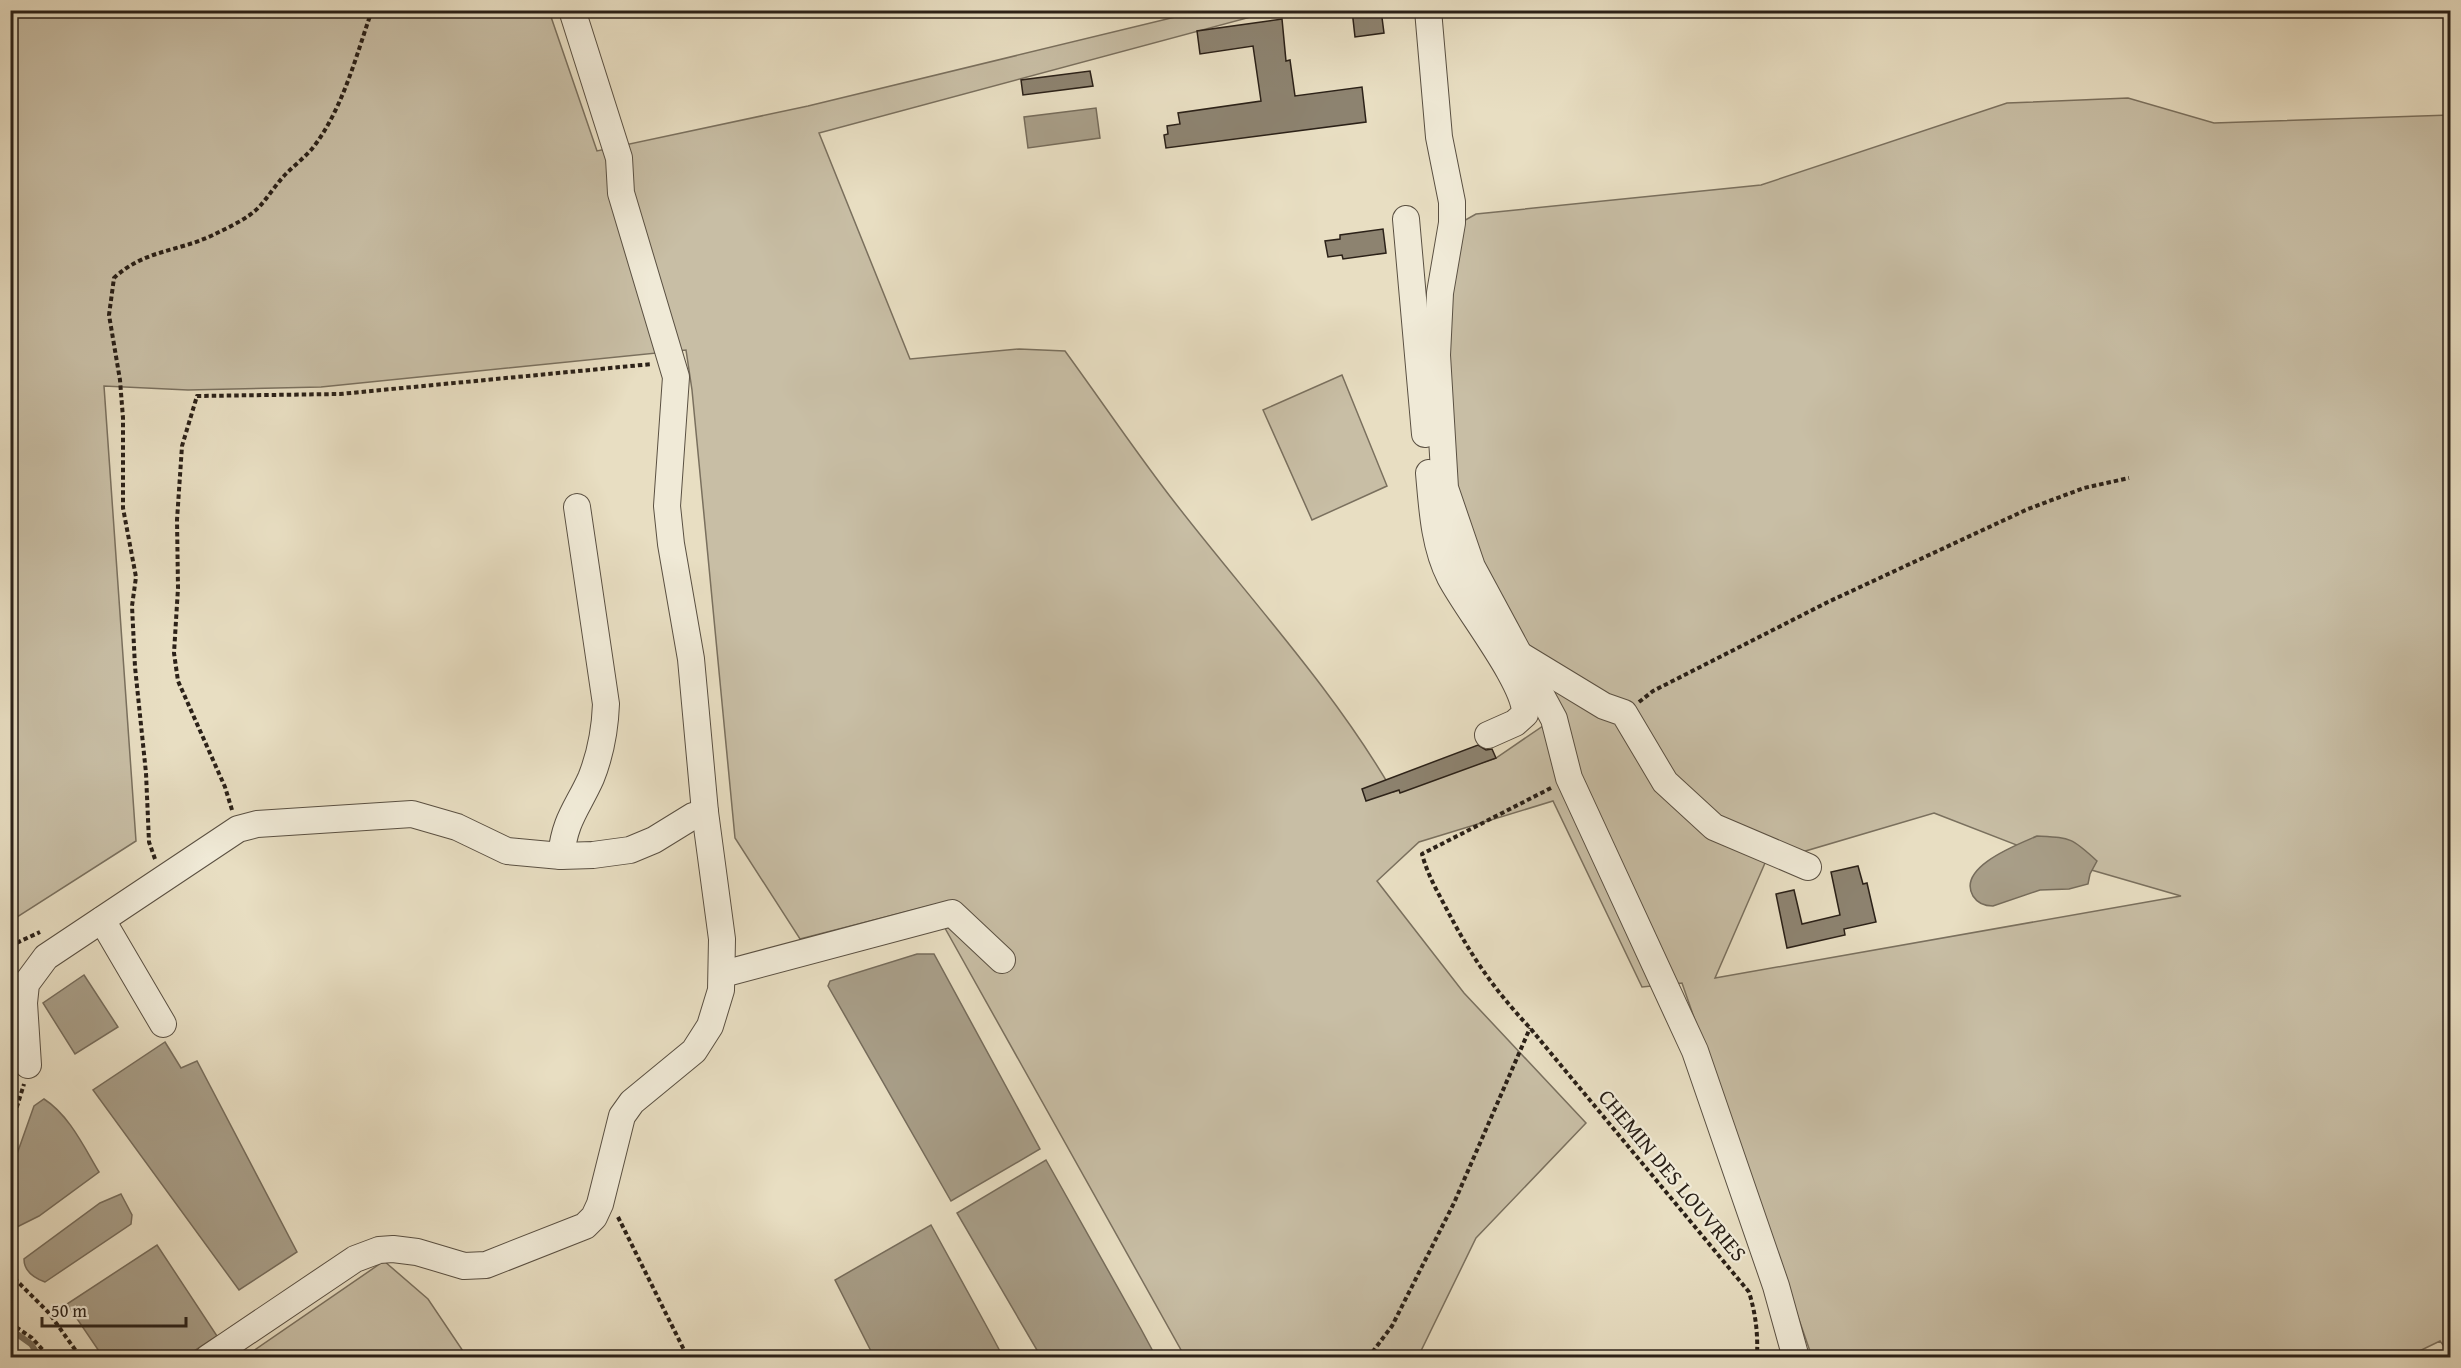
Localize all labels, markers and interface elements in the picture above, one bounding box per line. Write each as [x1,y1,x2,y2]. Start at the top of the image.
street label: CHEMIN DES LOUVRIES [1591,1082,1755,1268]
scale bar [42,1290,186,1328]
text: 50 m [51,1297,87,1324]

